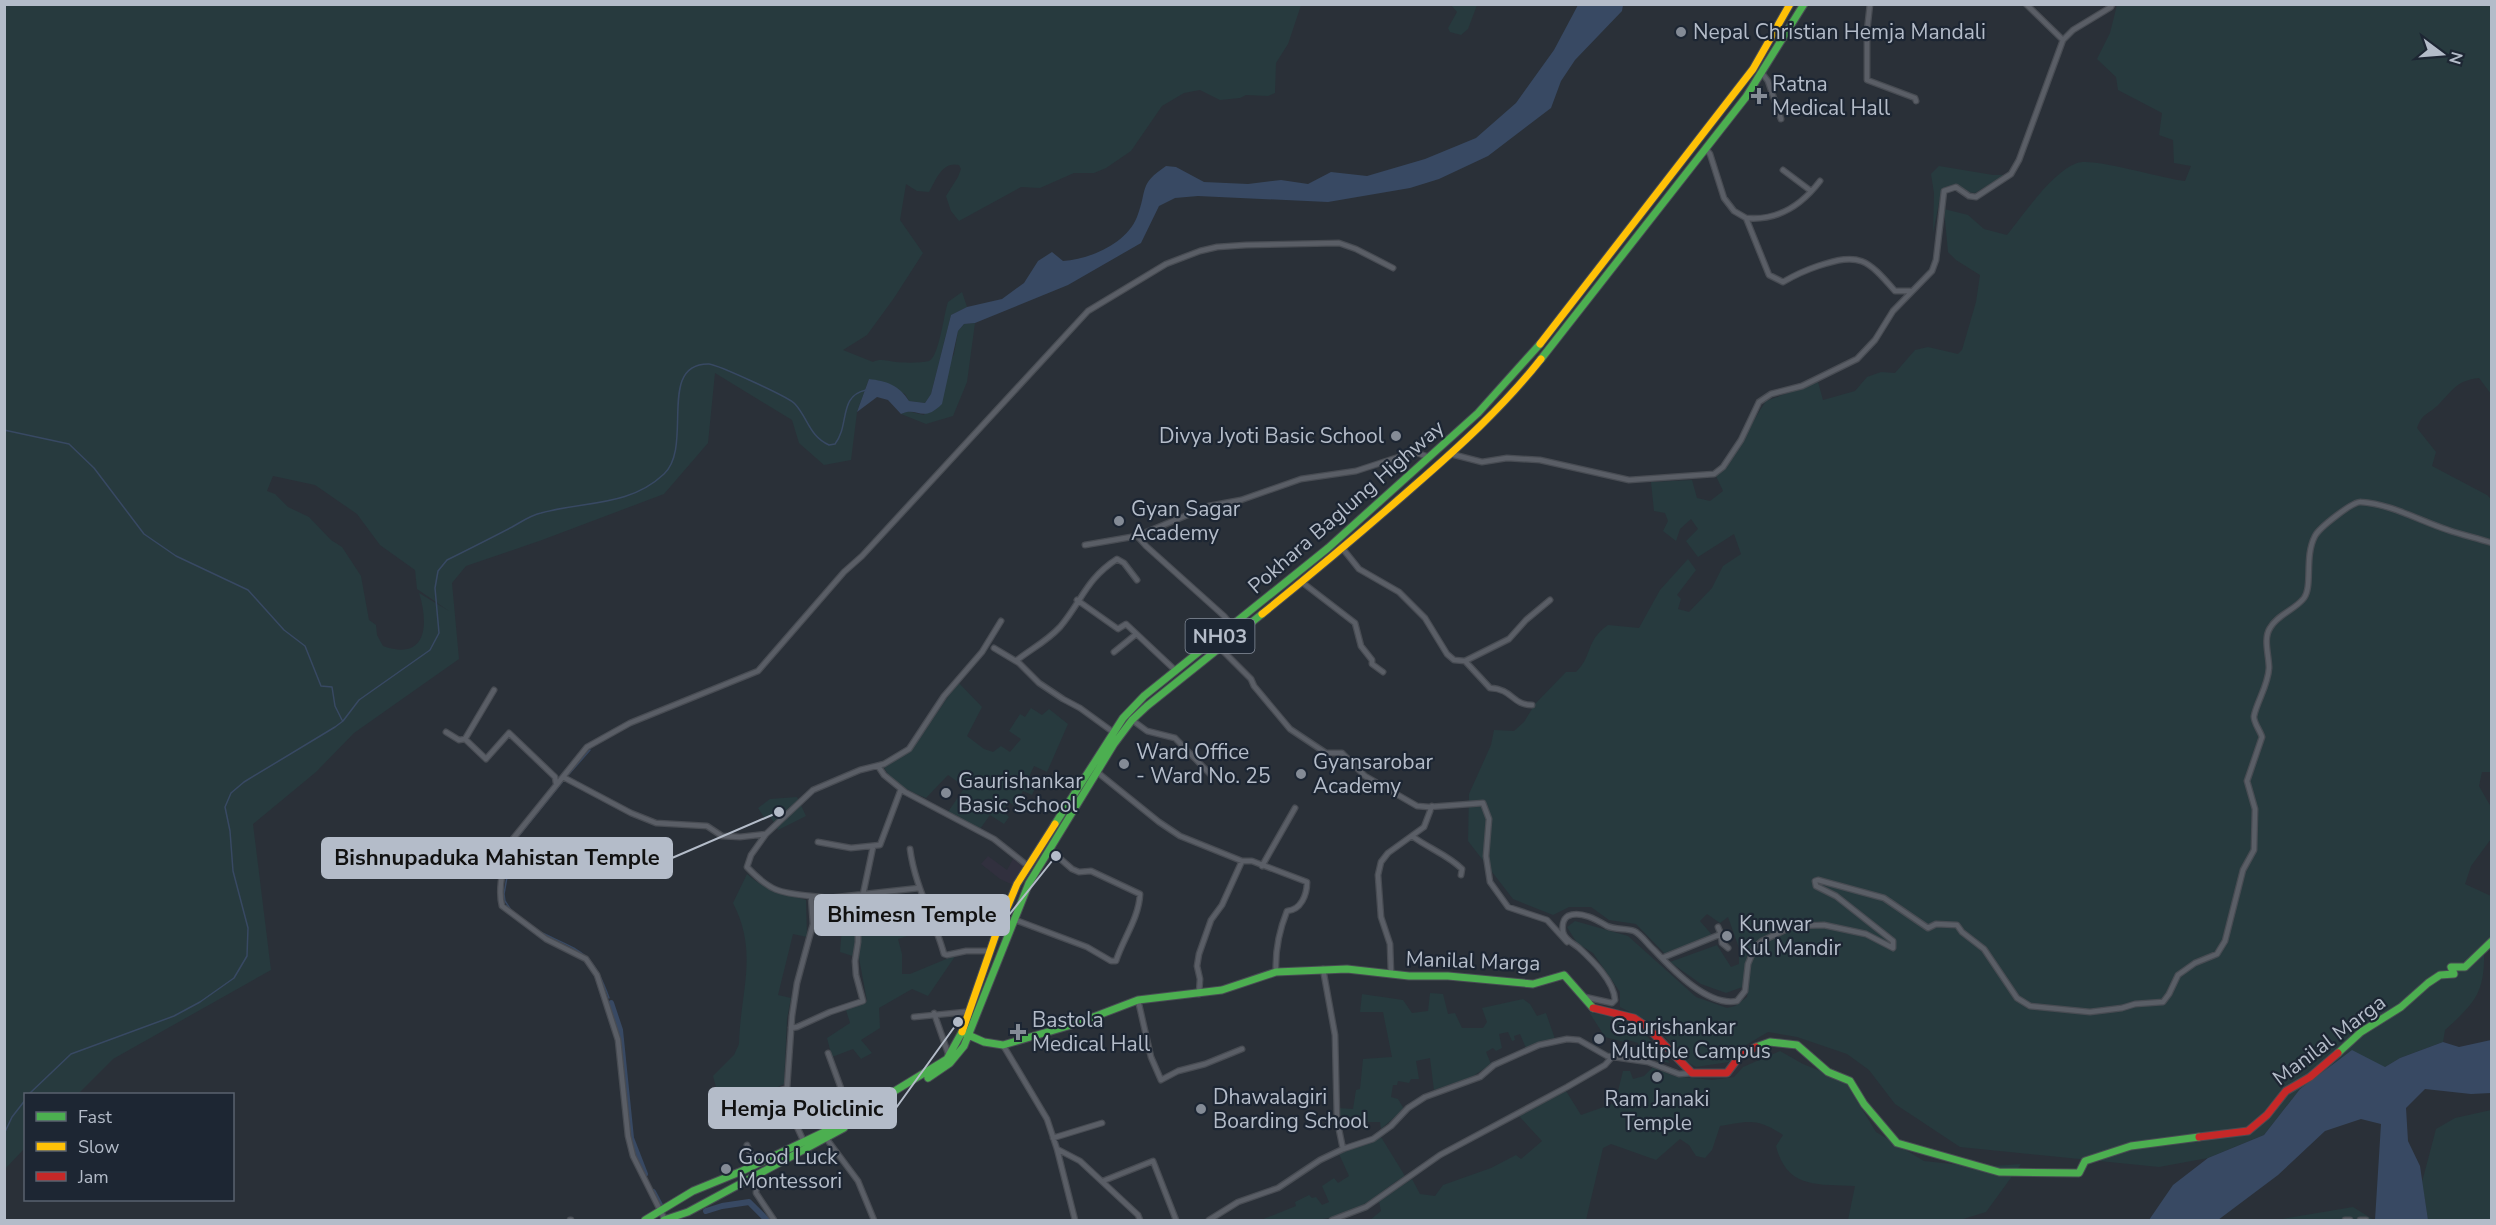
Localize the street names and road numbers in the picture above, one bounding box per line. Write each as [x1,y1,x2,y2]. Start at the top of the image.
street label: Pokhara Baglung Highway [1242,414,1450,600]
road number: NH03 [1186,619,1254,653]
street label: Manilal Marga [1405,945,1541,977]
street label: Manilal Marga [2267,988,2391,1092]

